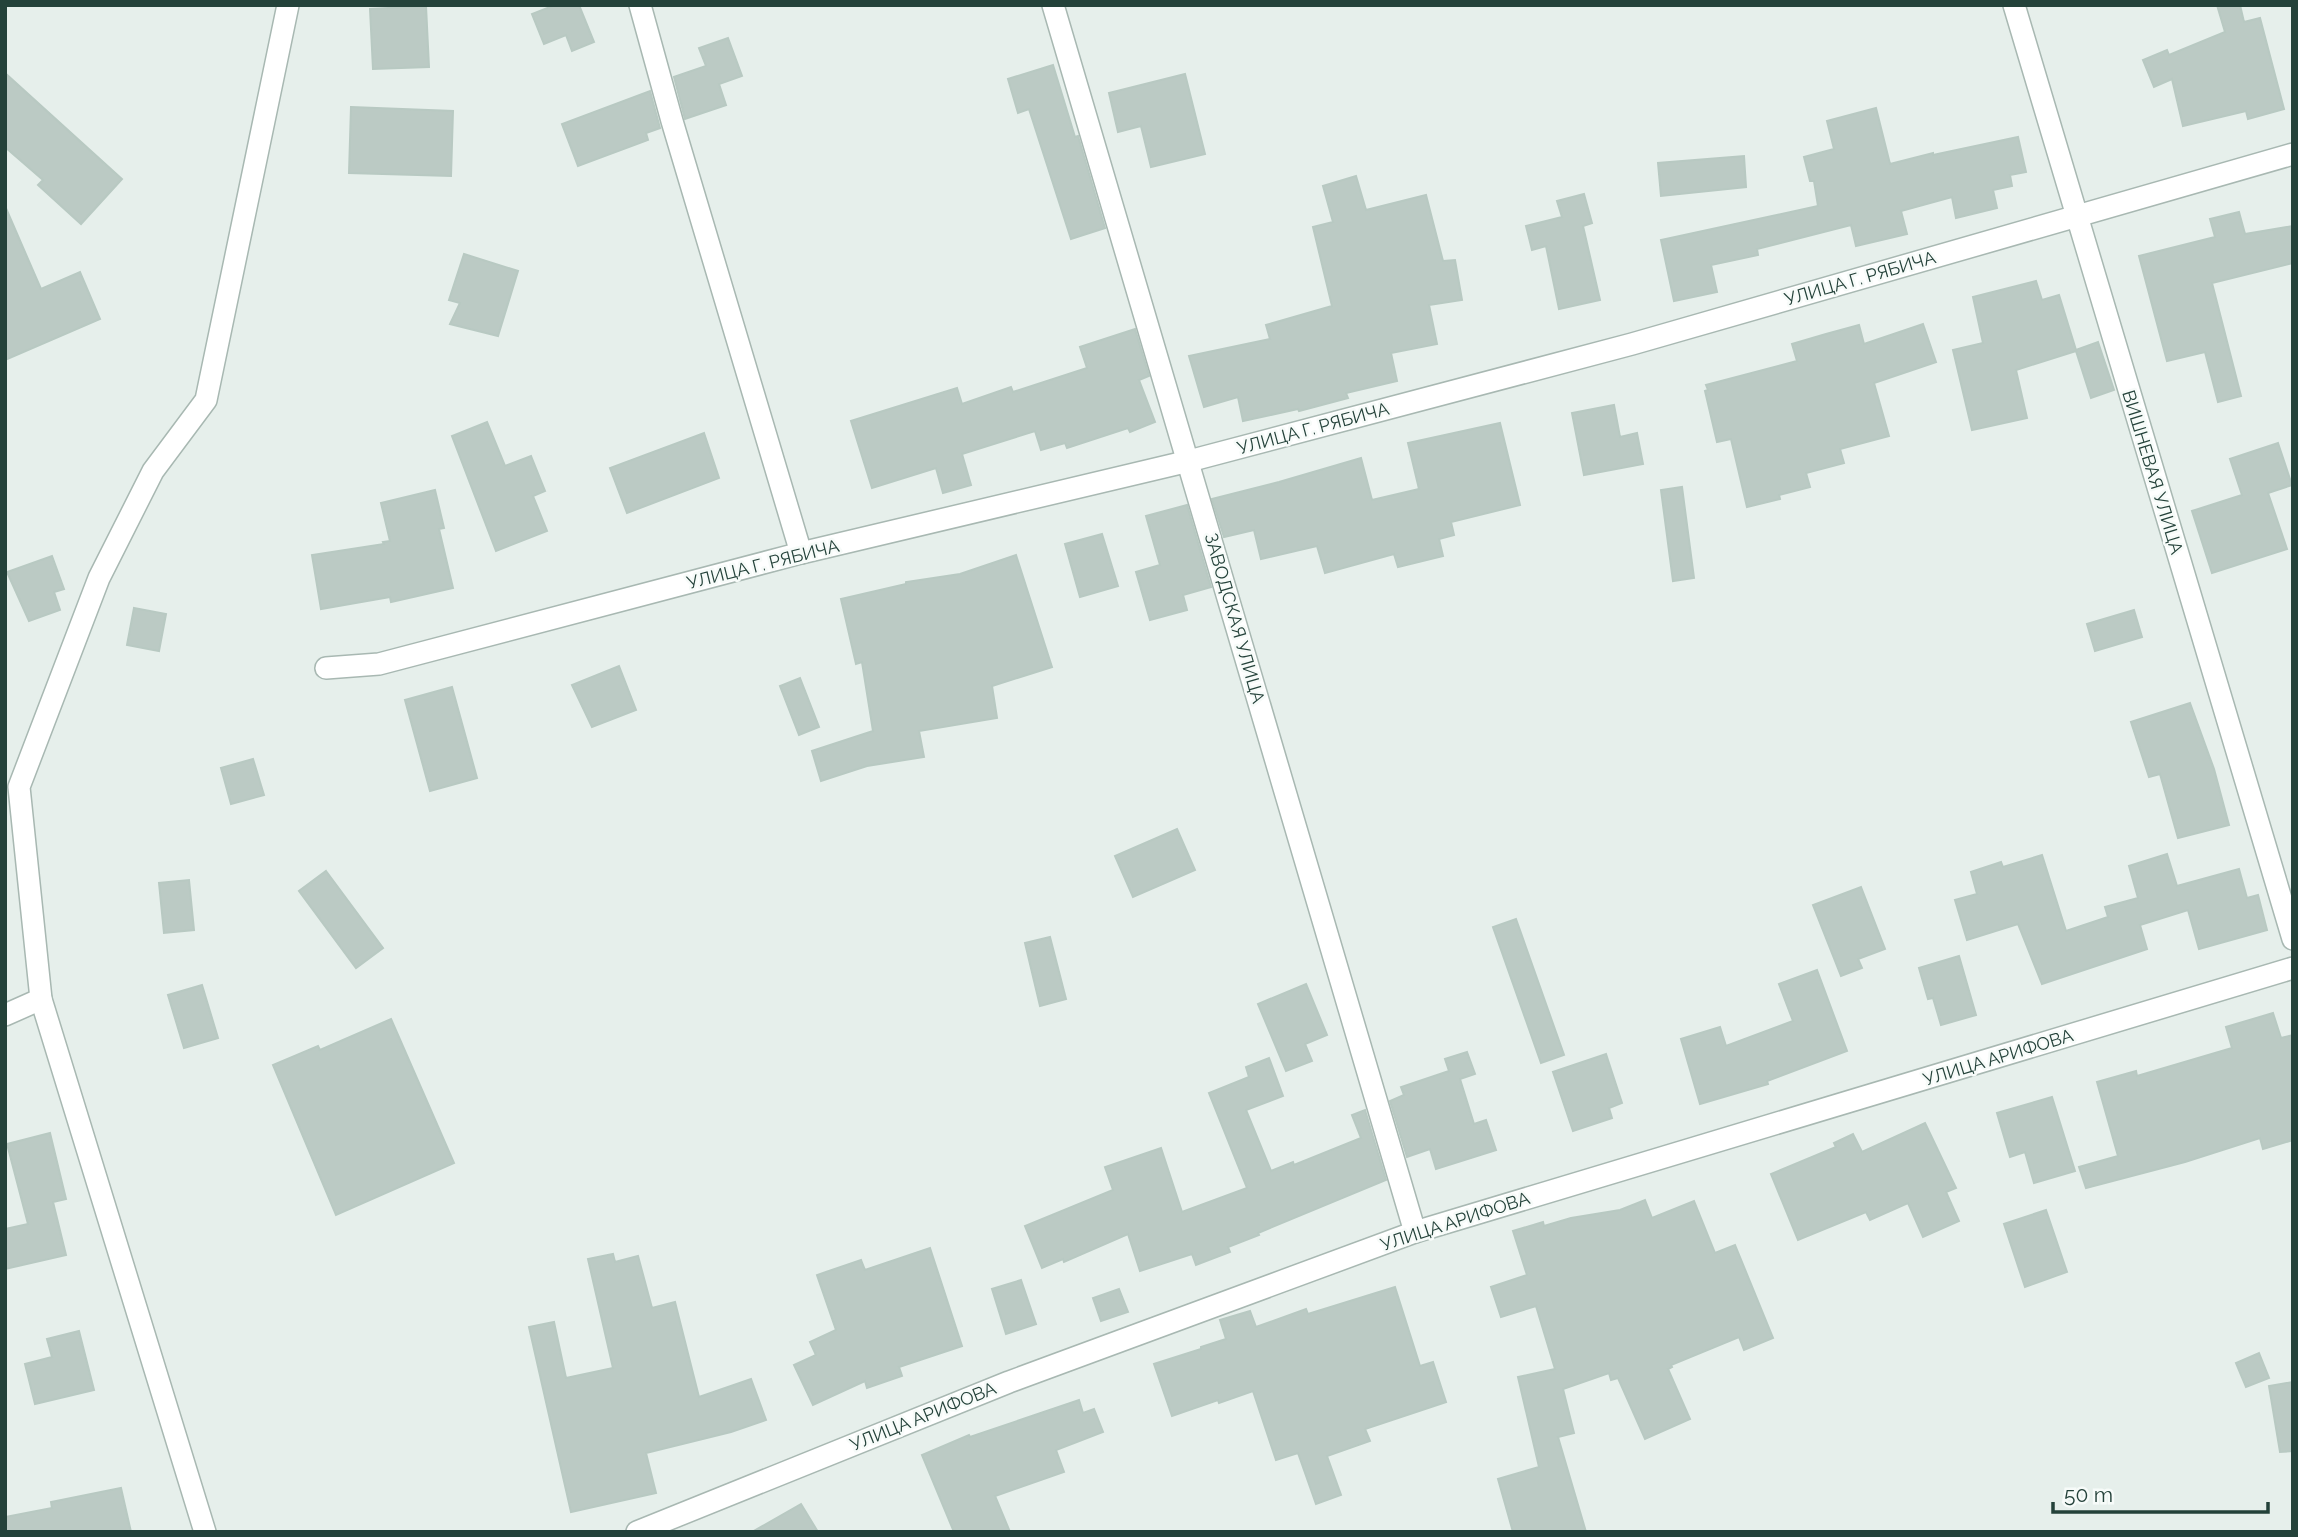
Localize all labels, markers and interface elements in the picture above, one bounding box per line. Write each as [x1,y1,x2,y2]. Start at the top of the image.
street label: УЛИЦА Г. РЯБИЧА [1782,246,1938,310]
street label: ВИШНЕВАЯ УЛИЦА [2118,388,2188,556]
street label: УЛИЦА Г. РЯБИЧА [1235,398,1391,458]
street label: ЗАВОДСКАЯ УЛИЦА [1201,531,1269,705]
street label: УЛИЦА Г. РЯБИЧА [685,535,841,593]
street label: УЛИЦА АРИФОВА [1920,1024,2076,1090]
street label: УЛИЦА АРИФОВА [1378,1187,1532,1255]
street label: УЛИЦА АРИФОВА [847,1377,999,1455]
scale bar [2053,1470,2268,1514]
text: 50 m [2064,1482,2113,1507]

